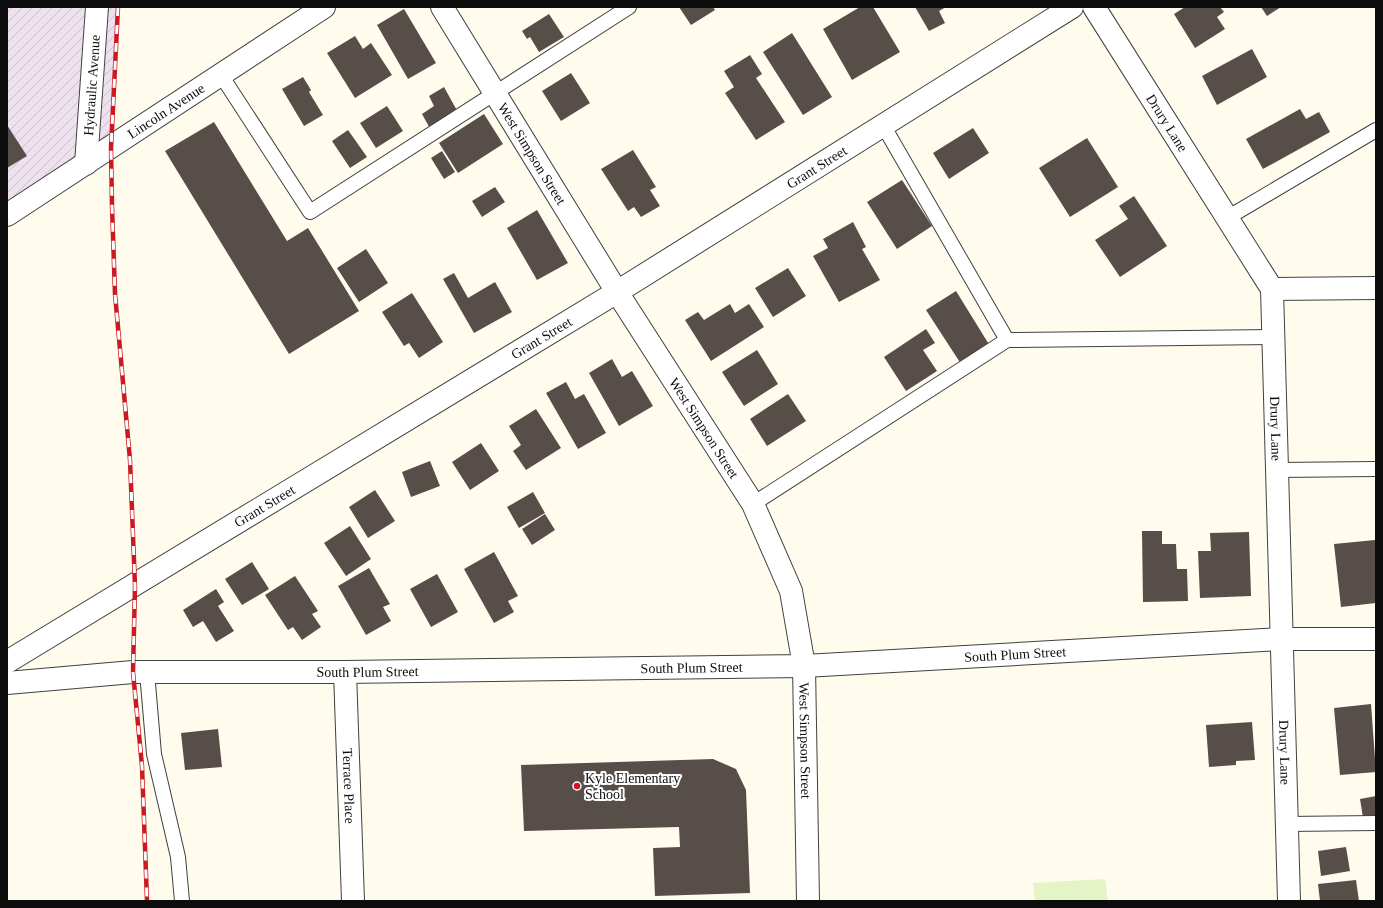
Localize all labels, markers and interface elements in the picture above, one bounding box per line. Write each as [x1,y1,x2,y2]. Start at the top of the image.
street label: Hydraulic Avenue [81,34,103,136]
street label: Lincoln Avenue [125,81,207,142]
street label: Drury Lane [1143,92,1190,155]
street label: West Simpson Street [495,100,568,207]
street label: Grant Street [784,143,850,192]
street label: Grant Street [509,314,575,362]
street label: West Simpson Street [666,375,742,481]
street label: Drury Lane [1267,396,1284,461]
street label: Grant Street [232,482,298,530]
street label: South Plum Street [964,644,1067,665]
street label: South Plum Street [640,660,743,676]
street label: South Plum Street [317,664,419,680]
street label: West Simpson Street [796,682,813,799]
street label: Drury Lane [1276,720,1293,785]
street label: Terrace Place [340,748,357,824]
place label: Kyle Elementary School [585,771,680,802]
marker: Kyle Elementary School [572,781,582,791]

